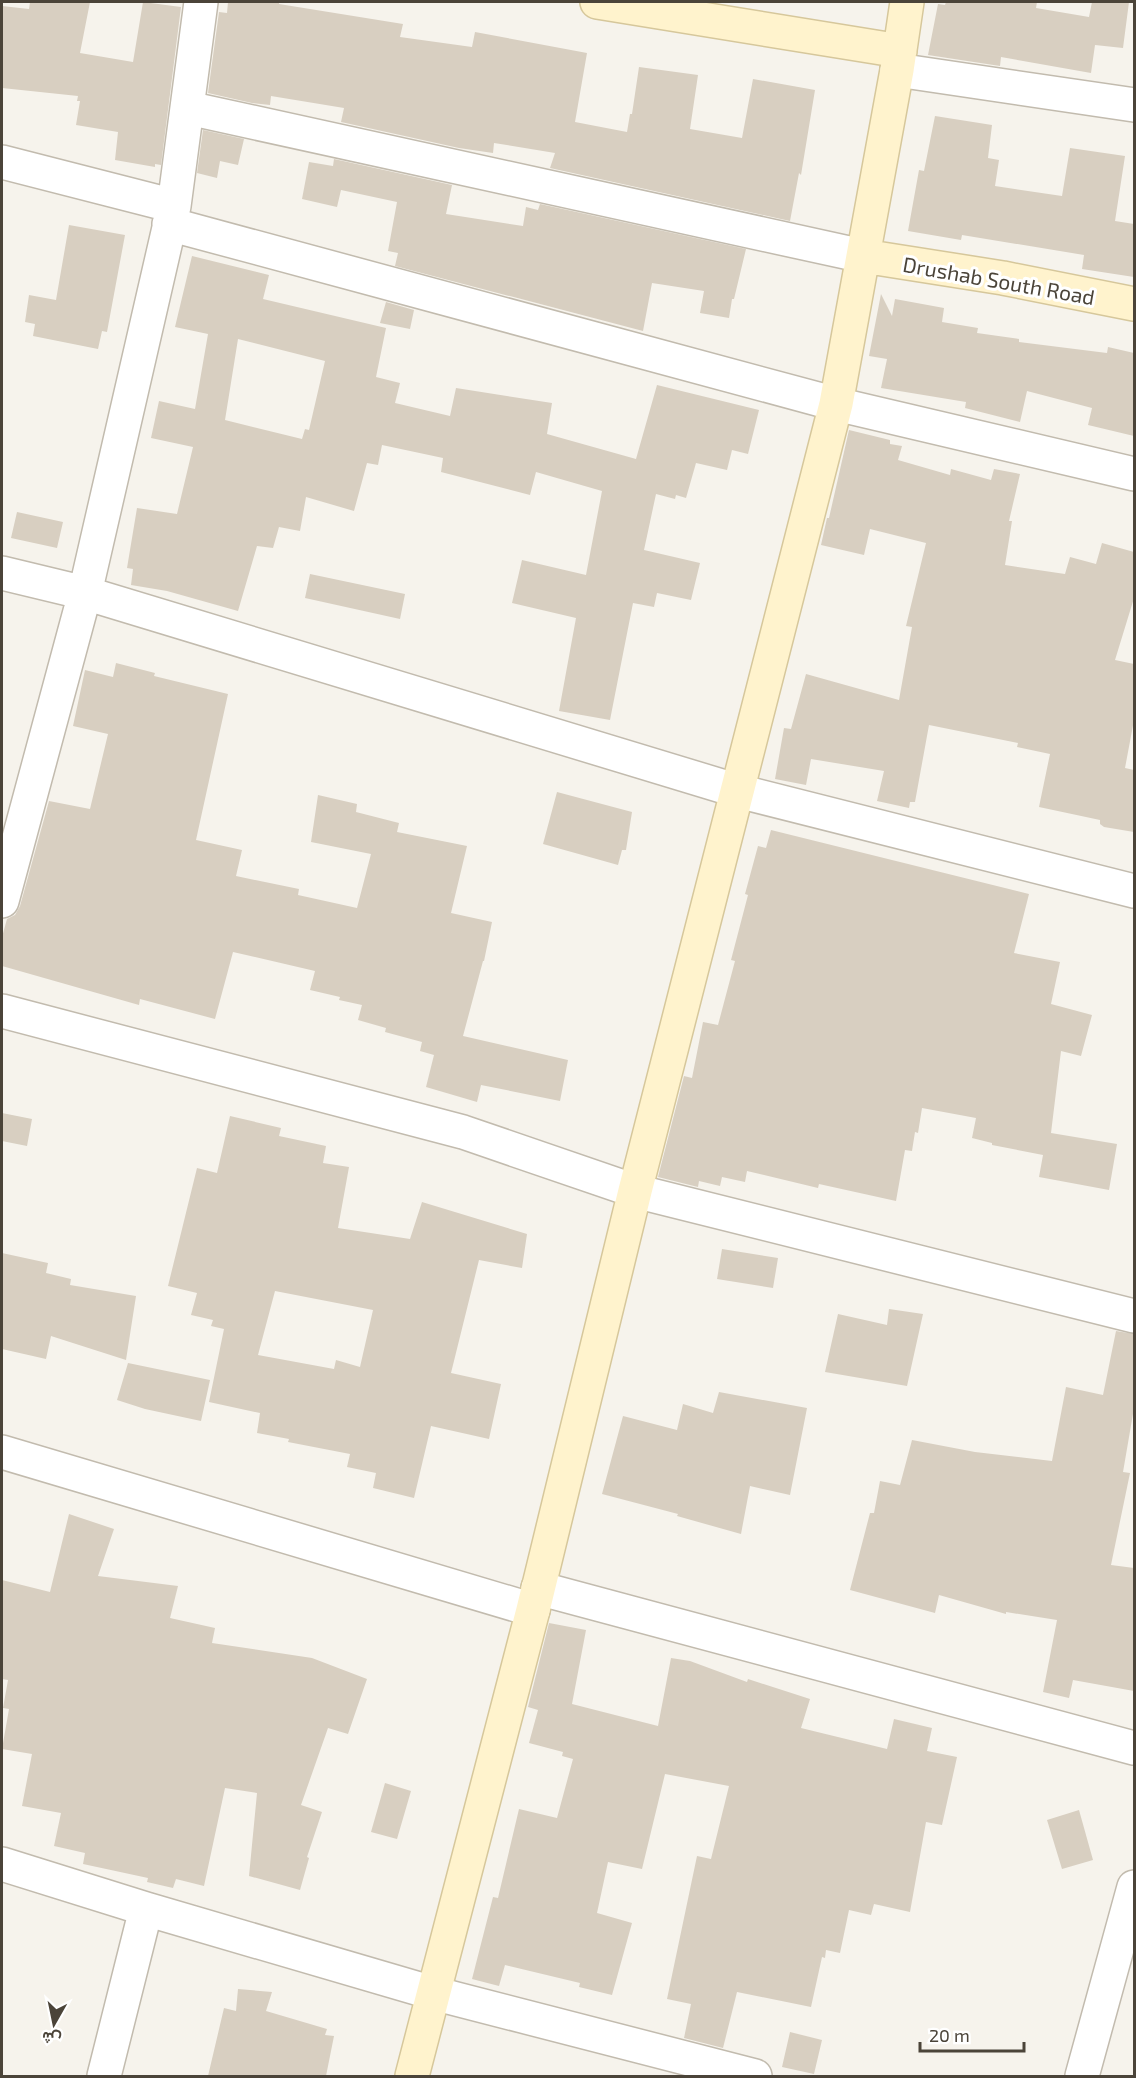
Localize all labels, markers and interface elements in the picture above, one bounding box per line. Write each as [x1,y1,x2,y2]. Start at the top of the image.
street label: Drushab South Road [901,251,1097,309]
north arrow [24,1994,84,2054]
scale bar [920,2015,1024,2053]
text: 20 m [929,2024,970,2046]
text: ش [41,2027,63,2050]

